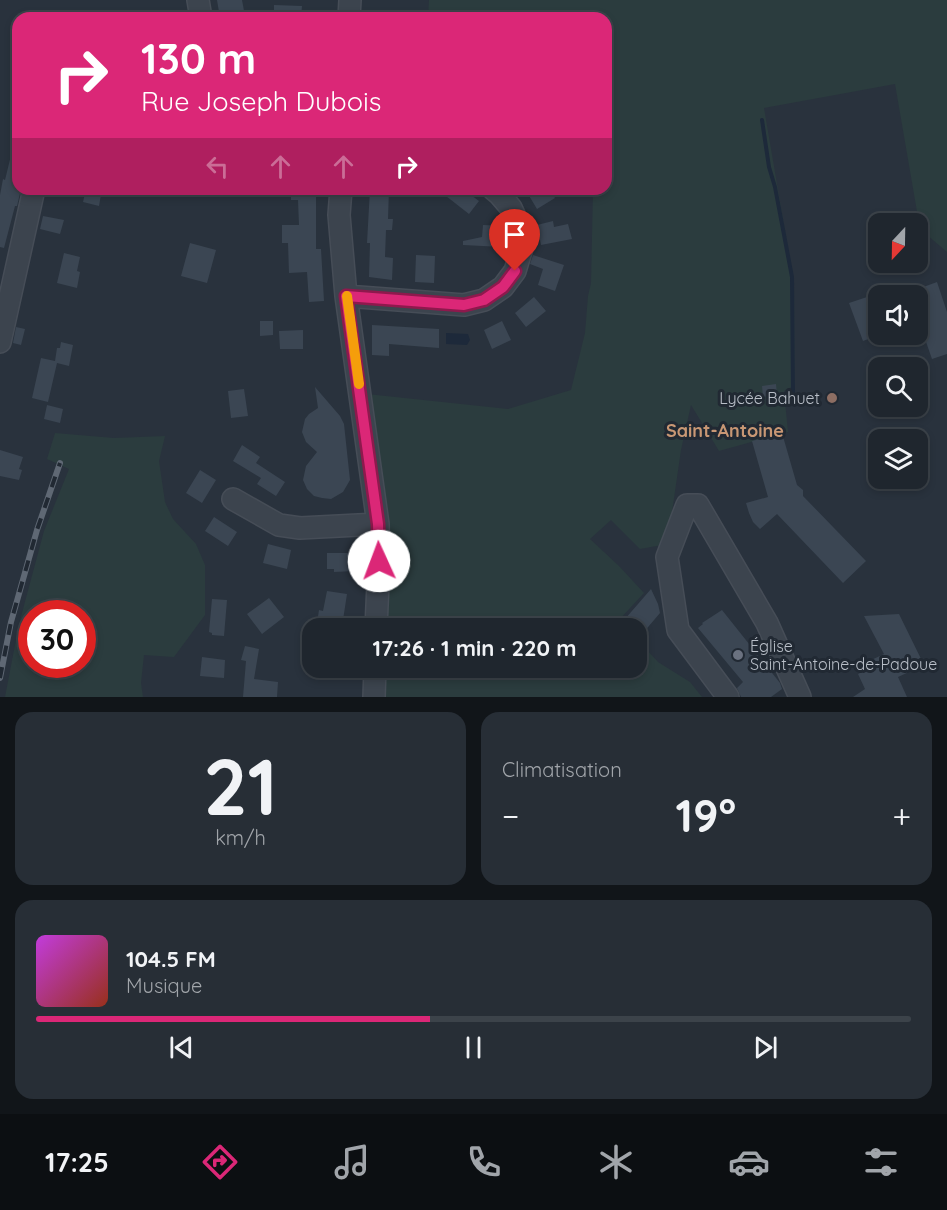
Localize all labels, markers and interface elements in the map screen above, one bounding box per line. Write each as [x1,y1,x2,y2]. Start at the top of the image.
text: 130 m [141,32,256,85]
icon: right [42,36,120,114]
text: Rue Joseph Dubois [141,84,381,118]
icon: left [201,150,234,183]
icon: ahead [264,150,297,183]
icon: ahead [327,150,360,183]
icon: right [390,150,423,183]
pin [489,209,540,271]
north arrow [868,213,928,273]
map controls [868,213,928,489]
icon: arrive [498,218,531,251]
button: sound [868,285,928,345]
button: search [868,357,928,417]
place label: Lycée Bahuet [719,388,820,408]
marker: Lycée Bahuet [825,391,839,405]
district label: Saint-Antoine [666,419,784,442]
button: layers [868,429,928,489]
position arrow [347,529,411,593]
speed limit sign: 30 [18,600,96,678]
text: 17:26 · 1 min · 220 m [372,634,577,662]
place label: Église Saint-Antoine-de-Padoue [750,636,937,674]
marker: Église Saint-Antoine-de-Padoue [731,648,745,662]
text: 21 [203,737,278,835]
text: Climatisation [502,757,622,782]
text: 19° [675,787,736,843]
text: − [502,795,519,836]
text: + [892,795,911,836]
text: km/h [215,825,266,850]
text: 104.5 FM [126,945,216,973]
text: Musique [126,973,202,998]
icon: previous [165,1031,198,1064]
icon: pause [457,1031,490,1064]
icon: next [749,1031,782,1064]
icon: directions [199,1141,241,1183]
icon: music [331,1141,373,1183]
icon: phone [463,1141,505,1183]
icon: climate [595,1141,637,1183]
icon: car [728,1141,770,1183]
icon: filters [860,1141,902,1183]
text: 17:25 [45,1145,109,1179]

